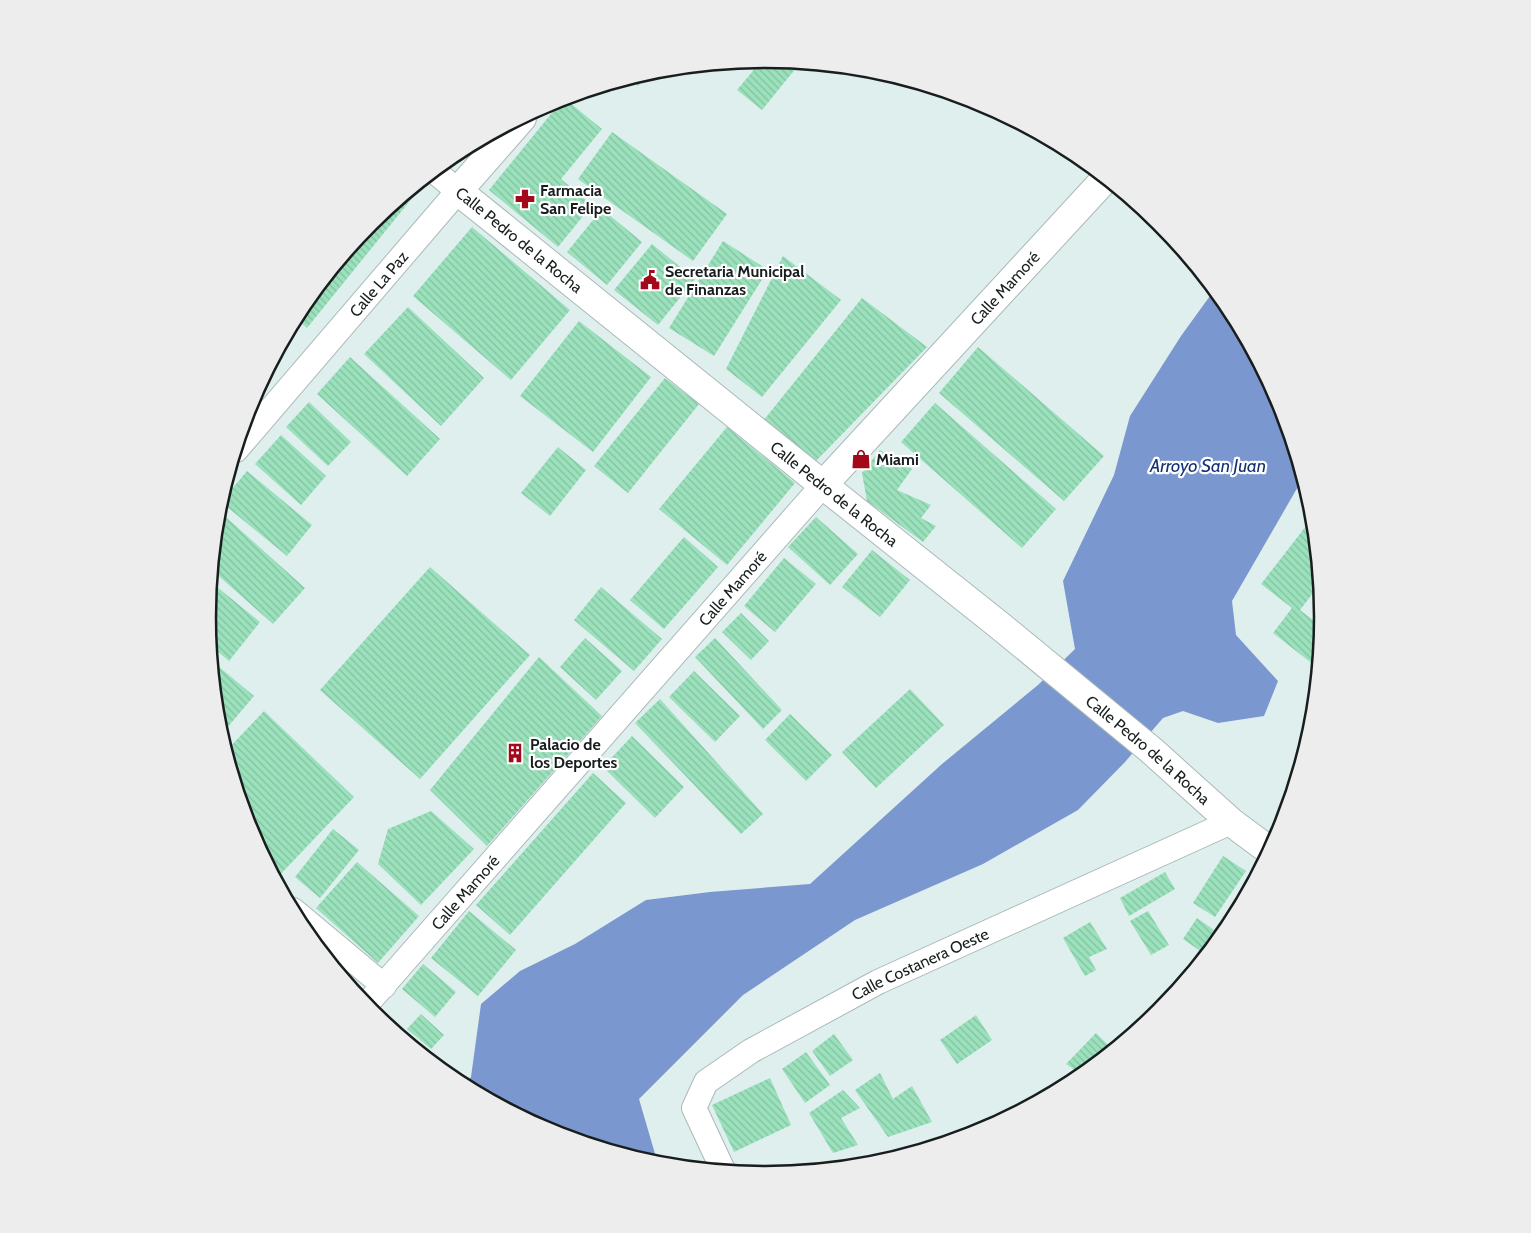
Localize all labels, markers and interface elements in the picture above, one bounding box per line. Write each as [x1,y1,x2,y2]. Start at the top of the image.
place label: Farmacia San Felipe [540,181,611,218]
street label: Calle Pedro de la Rocha [452,183,586,297]
pharmacy icon: Farmacia San Felipe [514,188,536,210]
street label: Calle La Paz [345,247,412,320]
street label: Calle Mamoré [966,247,1043,329]
place label: Secretaria Municipal de Finanzas [665,262,804,299]
public building icon: Secretaria Municipal de Finanzas [639,269,661,291]
street label: Calle Pedro de la Rocha [767,437,902,551]
shop icon: Miami [850,448,872,470]
place label: Miami [876,450,919,469]
water label: Arroyo San Juan [1149,455,1266,477]
street label: Calle Mamoré [694,547,770,629]
street label: Calle Pedro de la Rocha [1082,691,1214,808]
place label: Palacio de los Deportes [530,735,618,772]
building icon: Palacio de los Deportes [504,742,526,764]
street label: Calle Mamoré [427,851,503,934]
street label: Calle Costanera Oeste [848,924,991,1004]

